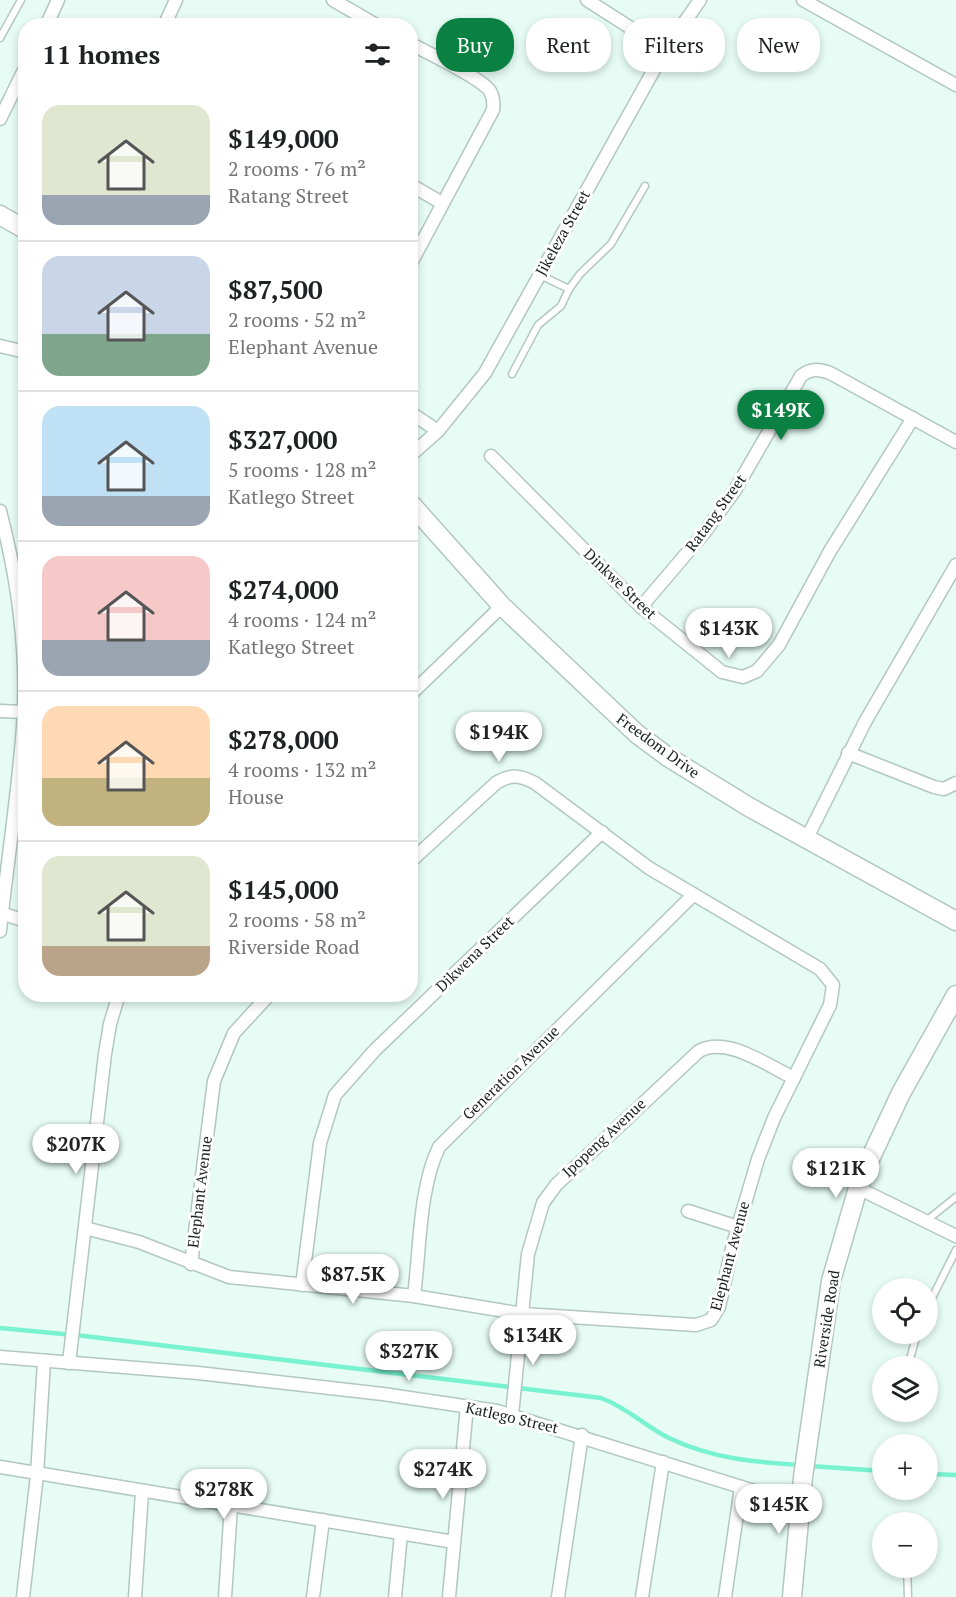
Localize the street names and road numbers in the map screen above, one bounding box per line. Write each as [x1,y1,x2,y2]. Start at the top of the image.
street label: Jikeleza Street [530,186,594,279]
street label: Ratang Street [680,469,750,555]
street label: Dinkwe Street [580,544,662,623]
street label: Freedom Drive [613,708,704,782]
street label: Dikwena Street [431,911,518,996]
street label: Generation Avenue [458,1021,563,1124]
street label: Ipopeng Avenue [557,1093,649,1181]
street label: Elephant Avenue [182,1135,216,1249]
street label: Elephant Avenue [705,1199,753,1313]
street label: Riverside Road [808,1269,844,1369]
street label: Katlego Street [464,1397,561,1438]

